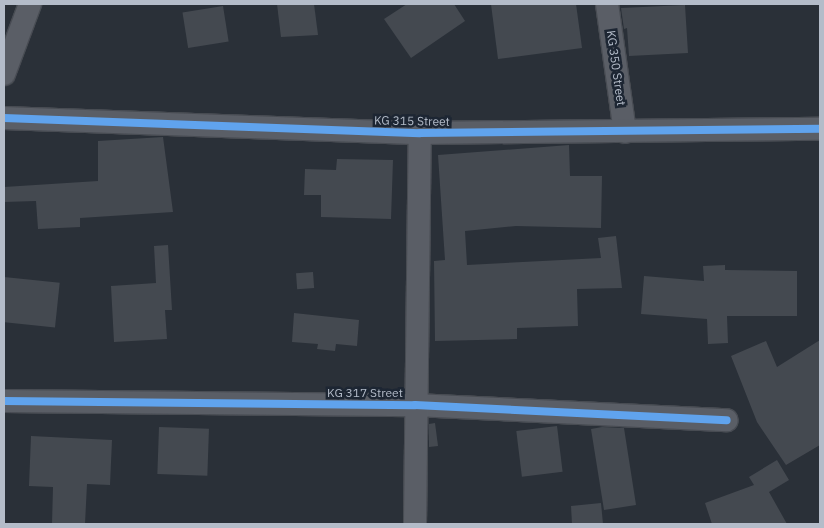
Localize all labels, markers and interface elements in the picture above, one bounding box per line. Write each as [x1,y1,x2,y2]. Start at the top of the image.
street label: KG 350 Street [604,29,628,107]
street label: KG 315 Street [374,113,450,129]
street label: KG 317 Street [327,386,403,400]

